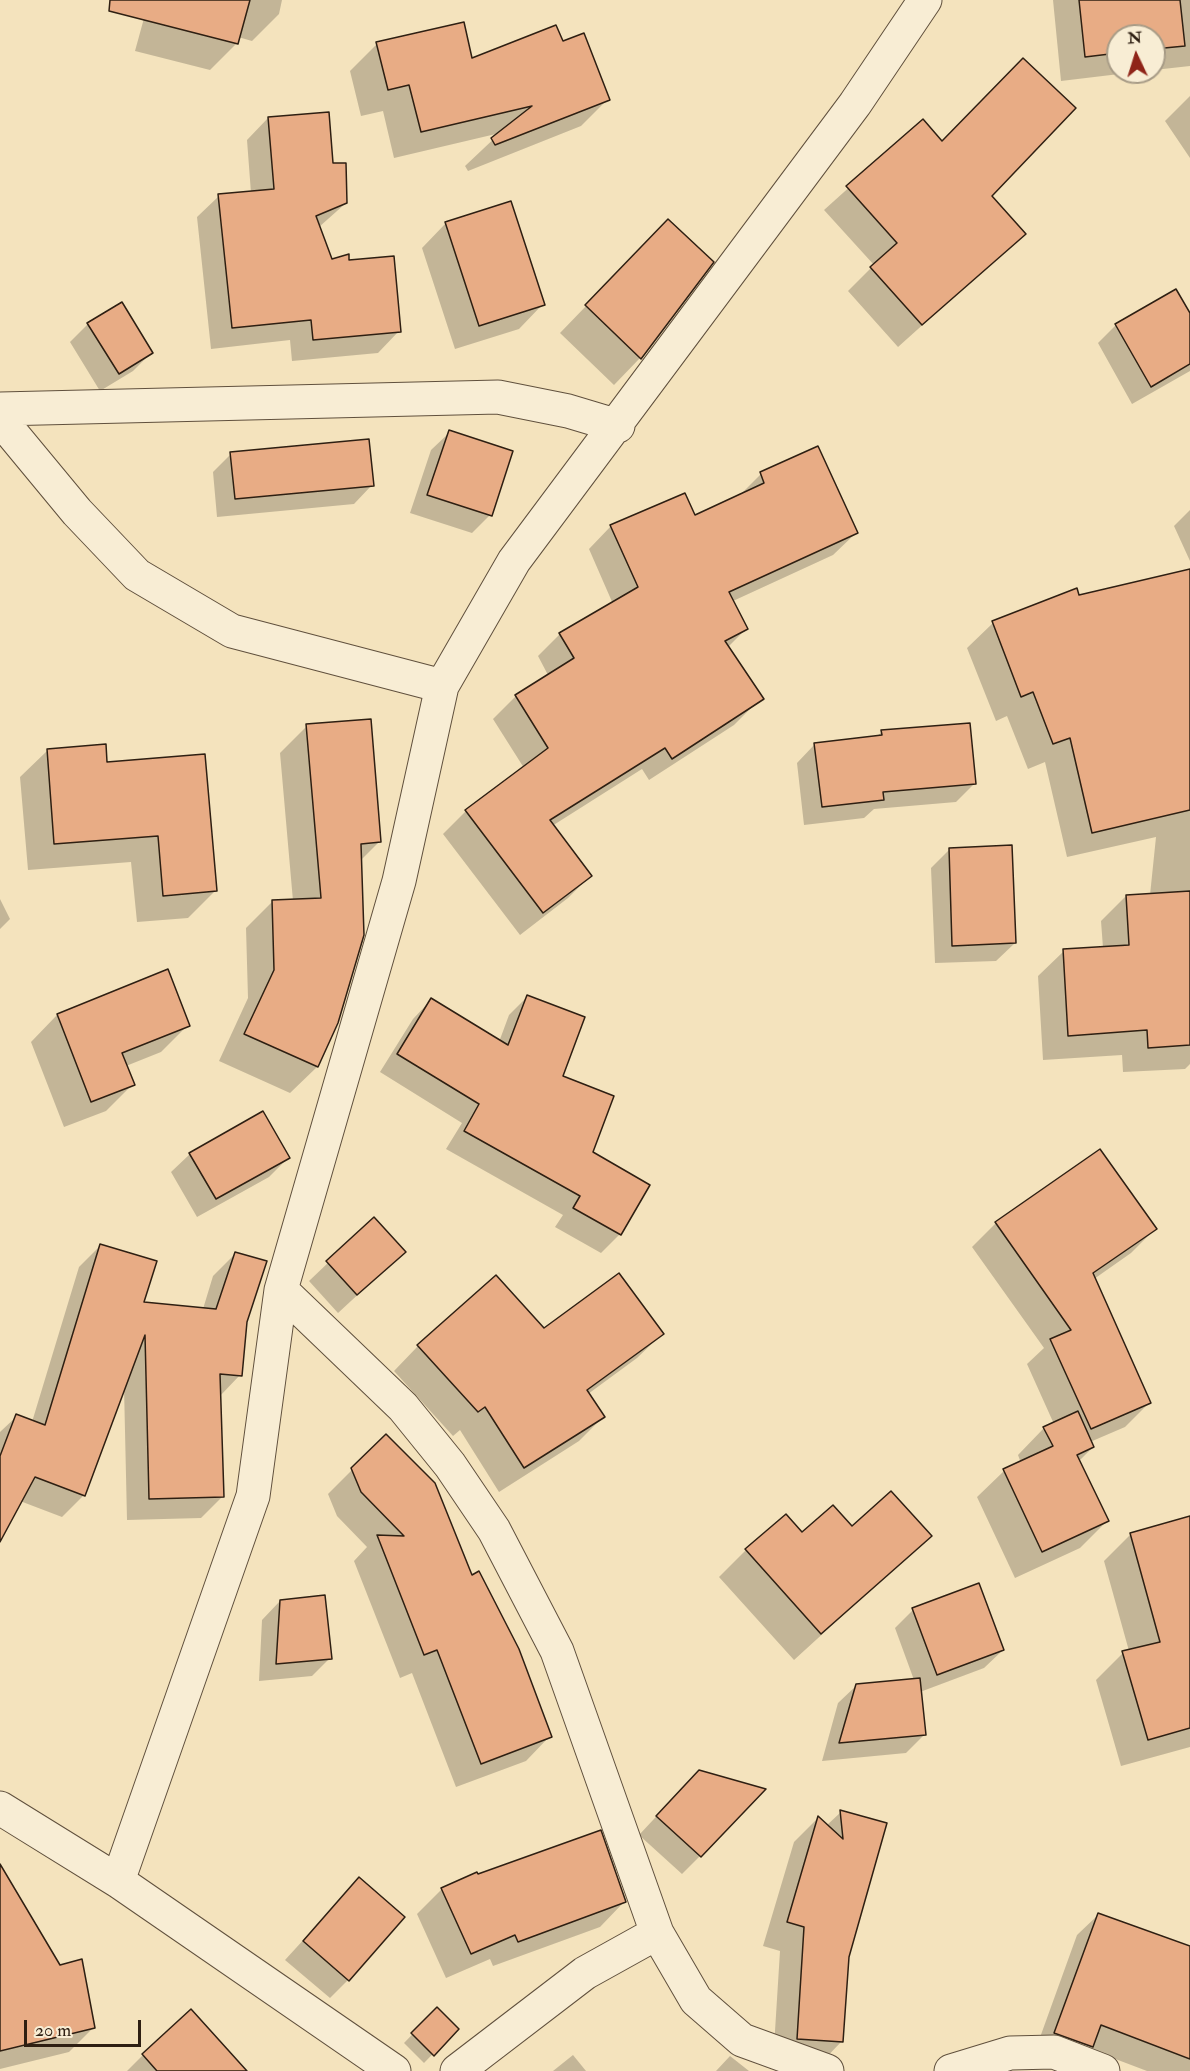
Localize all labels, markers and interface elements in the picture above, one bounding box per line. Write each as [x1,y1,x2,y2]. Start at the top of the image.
north arrow [1106,24,1166,84]
text: N [1127,28,1143,49]
scale bar [27,2008,144,2046]
text: 20 m [35,2019,71,2042]

